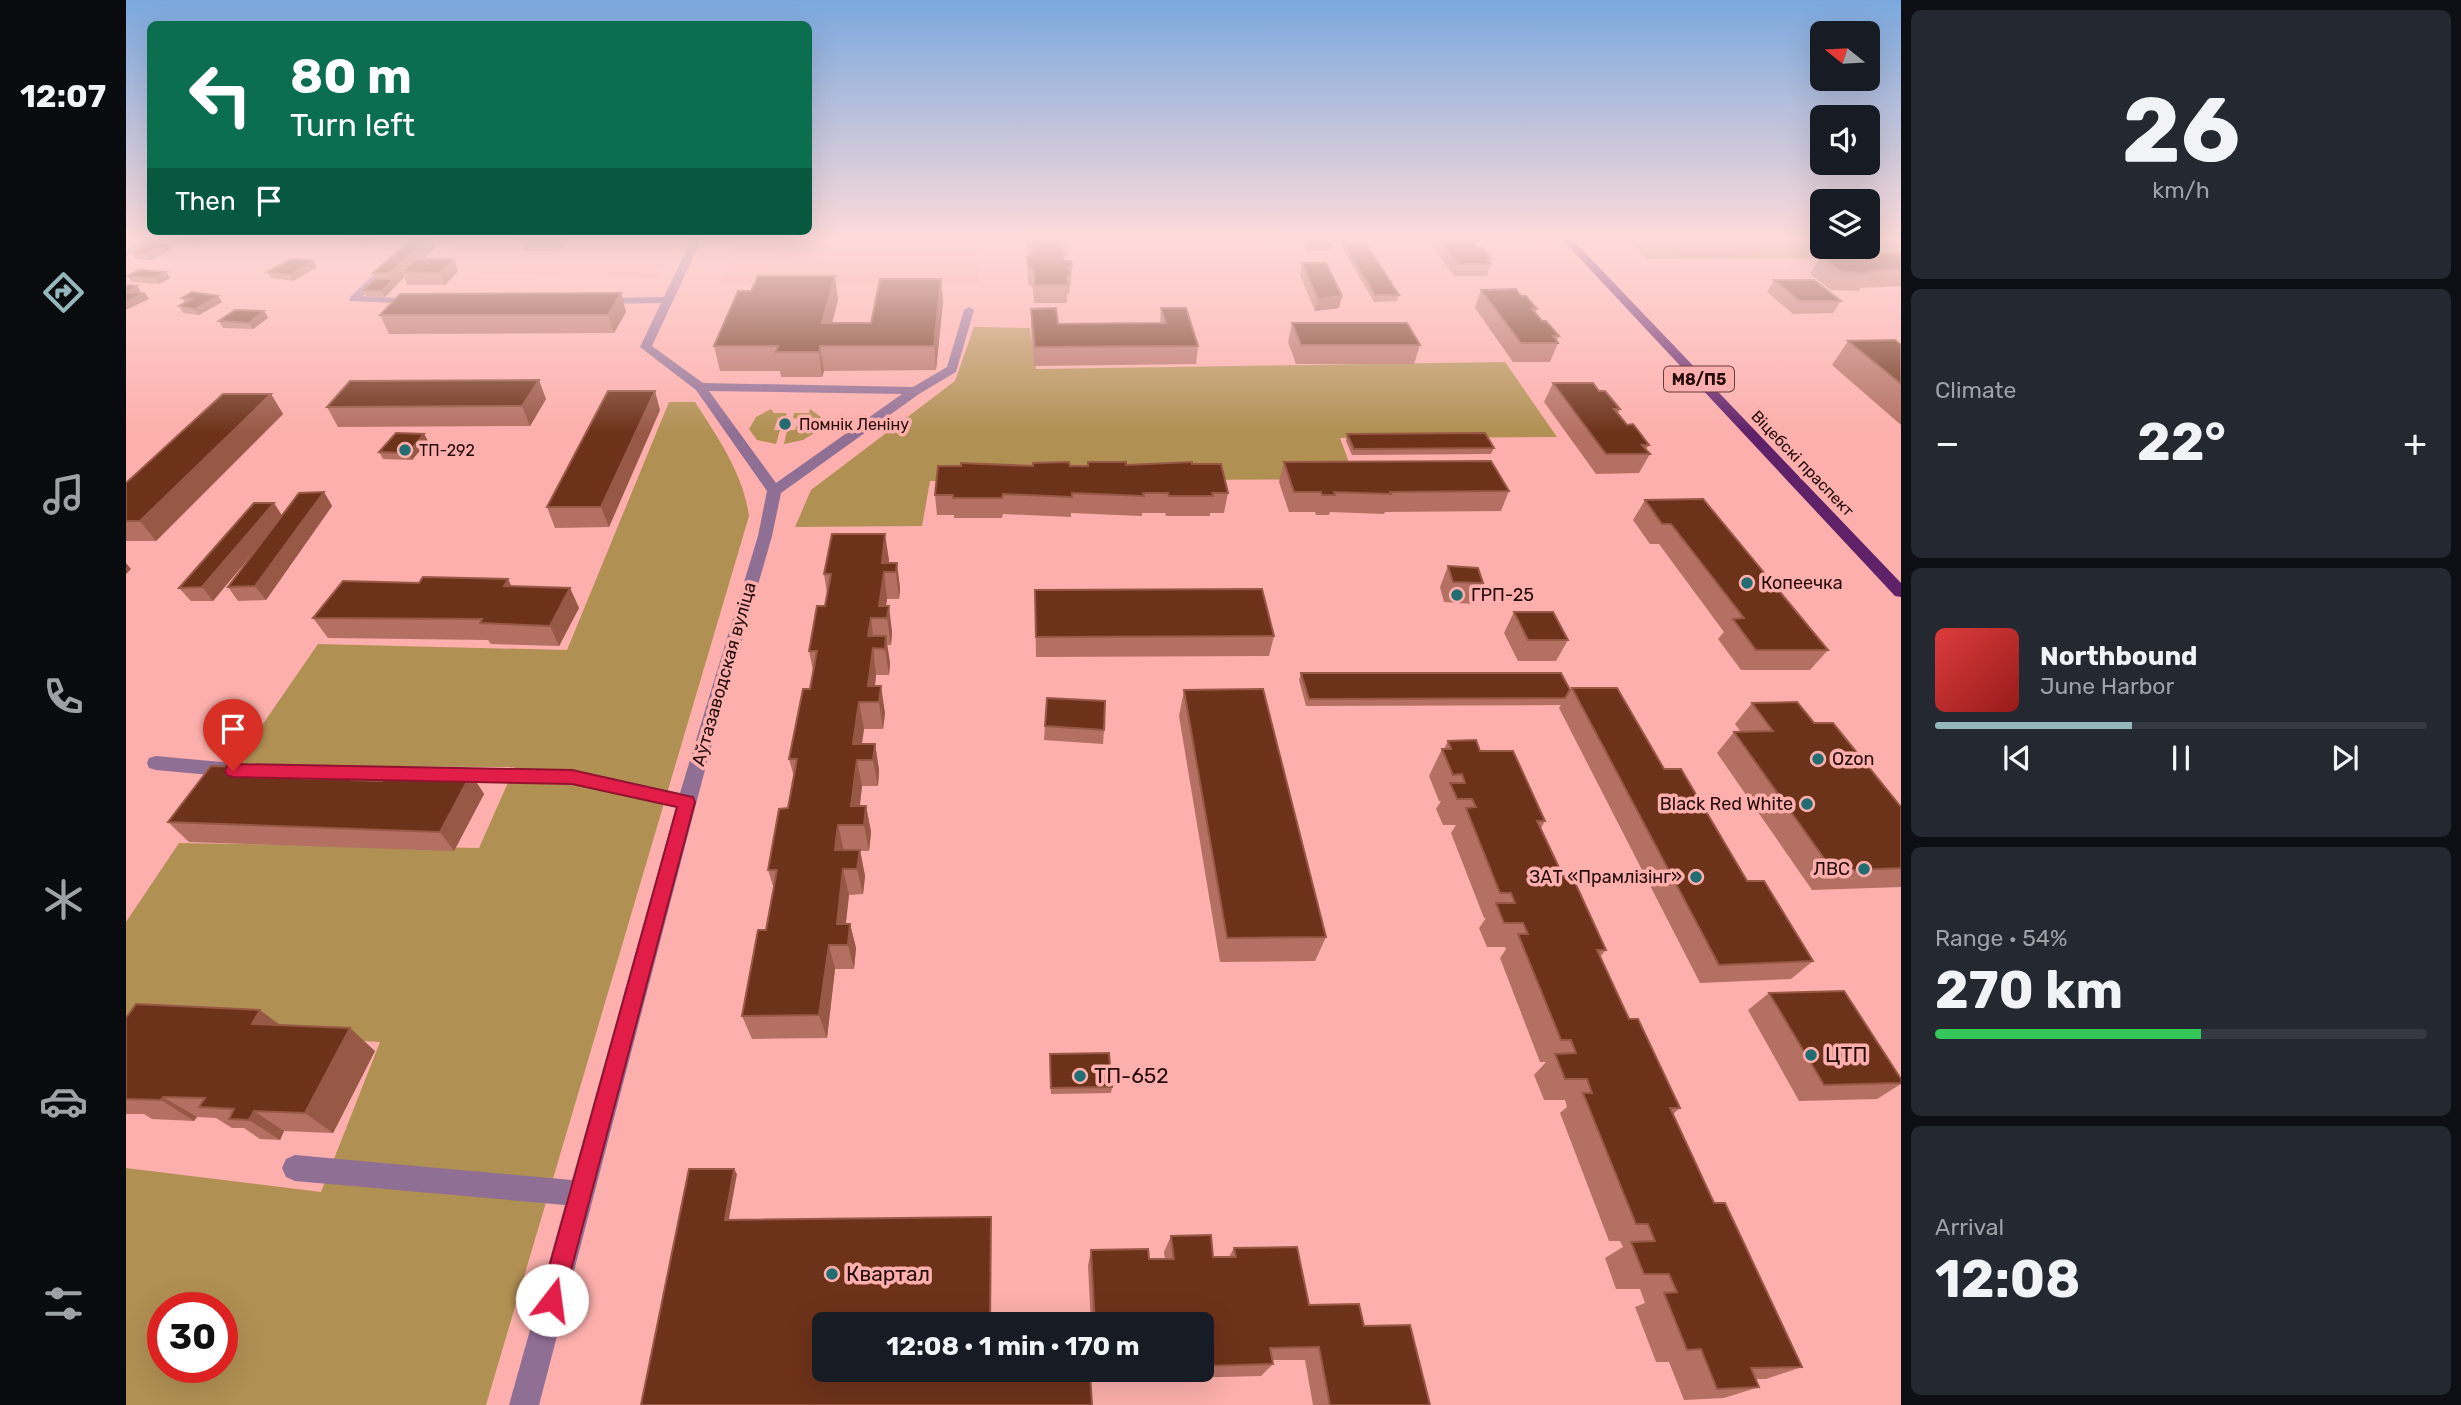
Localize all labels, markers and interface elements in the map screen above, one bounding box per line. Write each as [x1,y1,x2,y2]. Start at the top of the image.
north arrow [1810,21,1880,91]
map controls [1810,21,1880,259]
text: 80 m [290,47,412,105]
icon: left [175,49,266,140]
text: 26 [2122,76,2240,184]
text: 12:07 [20,77,106,115]
button: sound [1810,105,1880,175]
text: Turn left [290,106,415,144]
text: km/h [2152,176,2210,204]
icon: arrive [250,182,288,220]
text: Then [175,186,236,217]
button: layers [1810,189,1880,259]
icon: directions [39,268,88,317]
road number: М8/П5 [1664,366,1734,392]
text: Climate [1935,376,2016,404]
street label: Віцебскі праспект [1747,406,1858,520]
text: 22° [2137,411,2226,473]
place label: Помнік Леніну [799,415,909,434]
marker: Помнік Леніну [777,416,793,432]
text: − [1935,420,1960,466]
text: + [2403,420,2427,466]
place label: ТП-292 [419,441,475,460]
marker: ТП-292 [397,442,413,458]
icon: music [39,470,88,519]
place label: Копеечка [1761,572,1843,594]
marker: Копеечка [1739,575,1755,591]
street label: Аўтазаводская вуліца [687,579,761,769]
place label: ГРП-25 [1471,584,1534,606]
marker: ГРП-25 [1449,587,1465,603]
text: Northbound [2040,641,2198,672]
icon: phone [39,672,88,721]
text: June Harbor [2040,672,2174,700]
pin [203,699,263,771]
icon: arrive [214,710,252,748]
icon: previous [1998,739,2036,777]
icon: pause [2162,739,2200,777]
icon: next [2326,739,2364,777]
place label: Ozon [1832,748,1874,770]
marker: Ozon [1810,751,1826,767]
place label: Black Red White [1660,793,1793,815]
marker: Black Red White [1799,796,1815,812]
place label: ЛВС [1813,858,1850,880]
marker: ЛВС [1856,861,1872,877]
place label: ЗАТ «Прамлізінг» [1529,866,1682,888]
marker: ЗАТ «Прамлізінг» [1688,869,1704,885]
icon: climate [39,875,88,924]
text: Range · 54% [1935,924,2068,952]
text: 270 km [1935,959,2123,1021]
place label: ЦТП [1825,1042,1868,1067]
marker: ЦТП [1803,1047,1819,1063]
place label: ТП-652 [1094,1063,1169,1088]
marker: ТП-652 [1072,1068,1088,1084]
icon: car [39,1077,88,1126]
text: Arrival [1935,1213,2004,1241]
text: 12:08 [1935,1248,2080,1310]
place label: Квартал [846,1261,930,1286]
position arrow [515,1263,589,1337]
marker: Квартал [824,1266,840,1282]
icon: filters [39,1279,88,1328]
speed limit sign: 30 [147,1292,238,1383]
text: 12:08 · 1 min · 170 m [886,1331,1140,1362]

